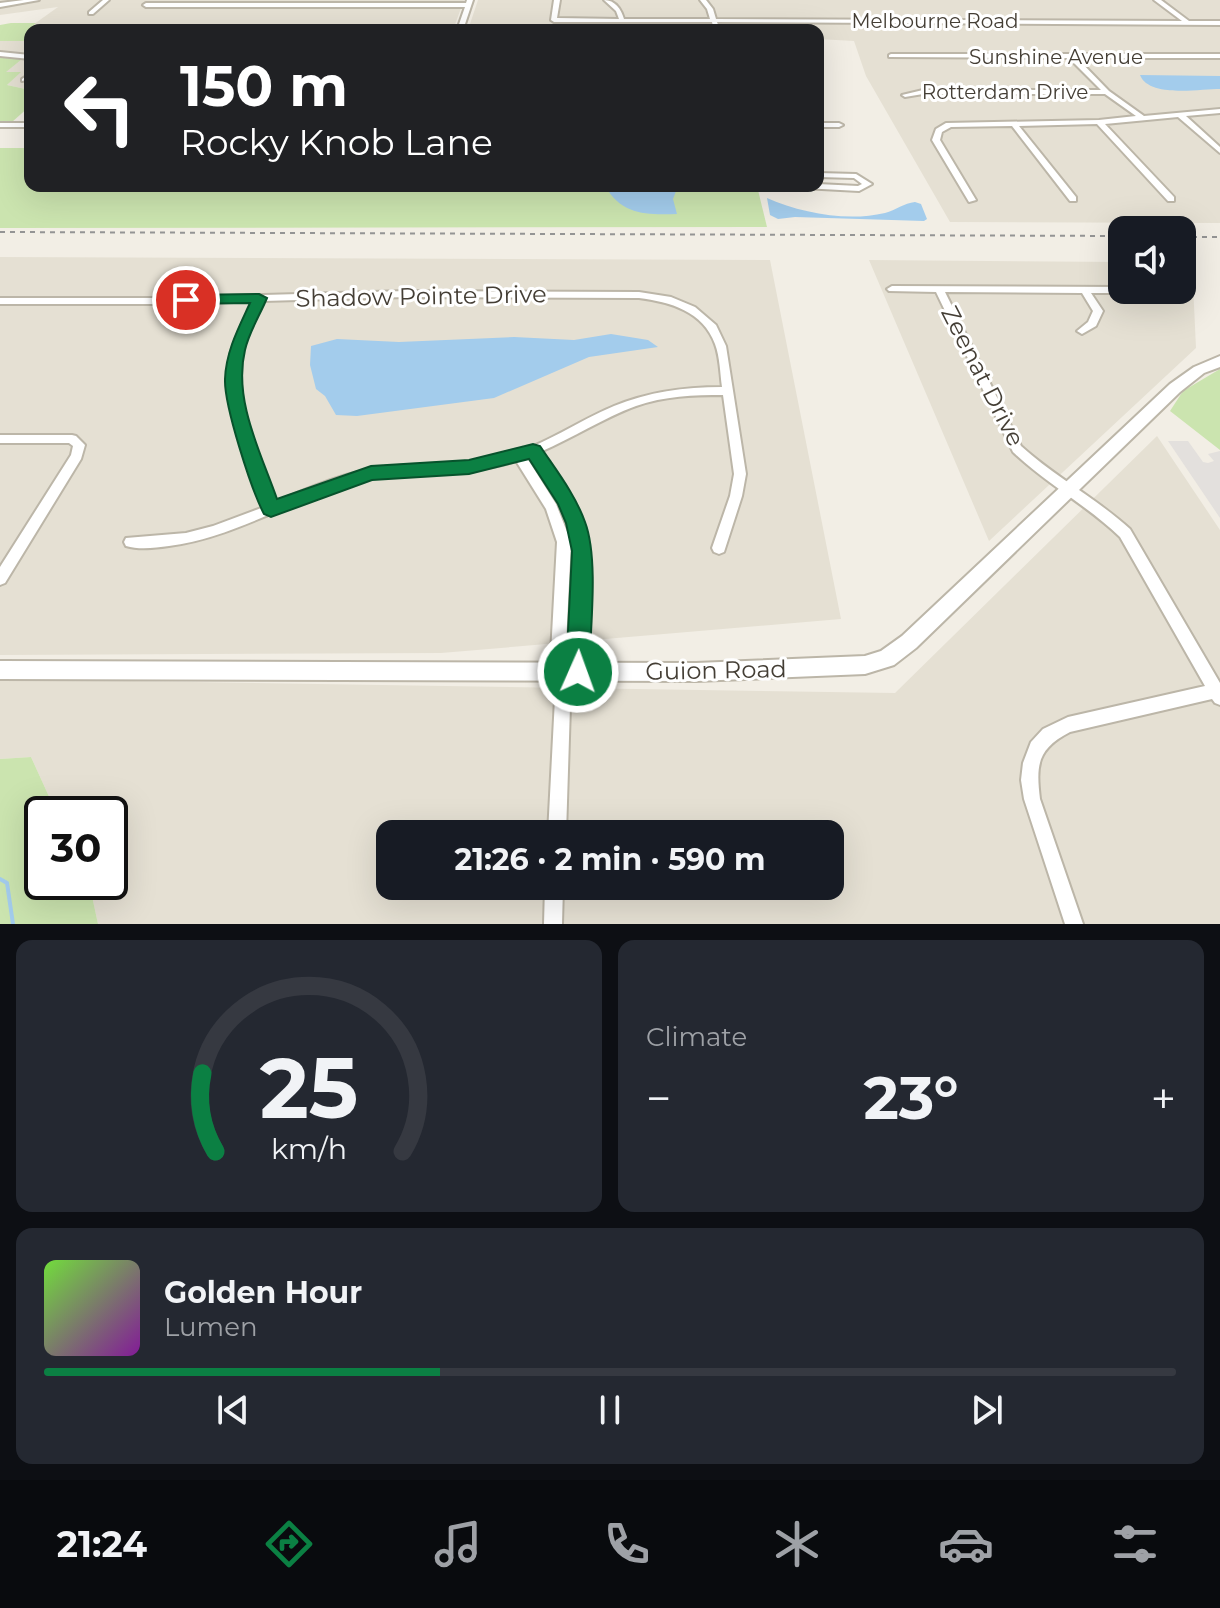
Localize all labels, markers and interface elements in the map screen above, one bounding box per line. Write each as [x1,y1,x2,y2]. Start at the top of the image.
street label: Melbourne Road [851,9,1019,33]
street label: Sunshine Avenue [969,45,1143,69]
text: 150 m [180,52,348,120]
icon: left [48,56,152,160]
street label: Rotterdam Drive [922,80,1088,104]
text: Rocky Knob Lane [180,120,493,164]
map controls [1108,216,1196,304]
button: sound [1108,216,1196,304]
pin [152,266,220,334]
icon: arrive [164,278,208,322]
street label: Shadow Pointe Drive [295,279,547,313]
street label: Zeenat Drive [935,301,1031,451]
position arrow [536,630,620,714]
street label: Guion Road [645,654,787,686]
speed limit sign: 30 [24,796,128,900]
text: 21:26 · 2 min · 590 m [455,841,765,878]
text: Climate [646,1021,747,1053]
text: 25 [260,1037,358,1139]
text: 23° [863,1061,959,1134]
text: − [646,1071,671,1125]
text: + [1151,1071,1176,1125]
text: km/h [271,1131,347,1166]
text: Golden Hour [164,1274,362,1311]
text: Lumen [164,1311,257,1343]
icon: previous [211,1388,255,1432]
icon: pause [588,1388,632,1432]
icon: next [965,1388,1009,1432]
icon: directions [261,1516,317,1572]
icon: music [430,1516,486,1572]
icon: phone [599,1516,655,1572]
icon: climate [769,1516,825,1572]
icon: car [938,1516,994,1572]
icon: filters [1107,1516,1163,1572]
text: 21:24 [57,1522,147,1566]

